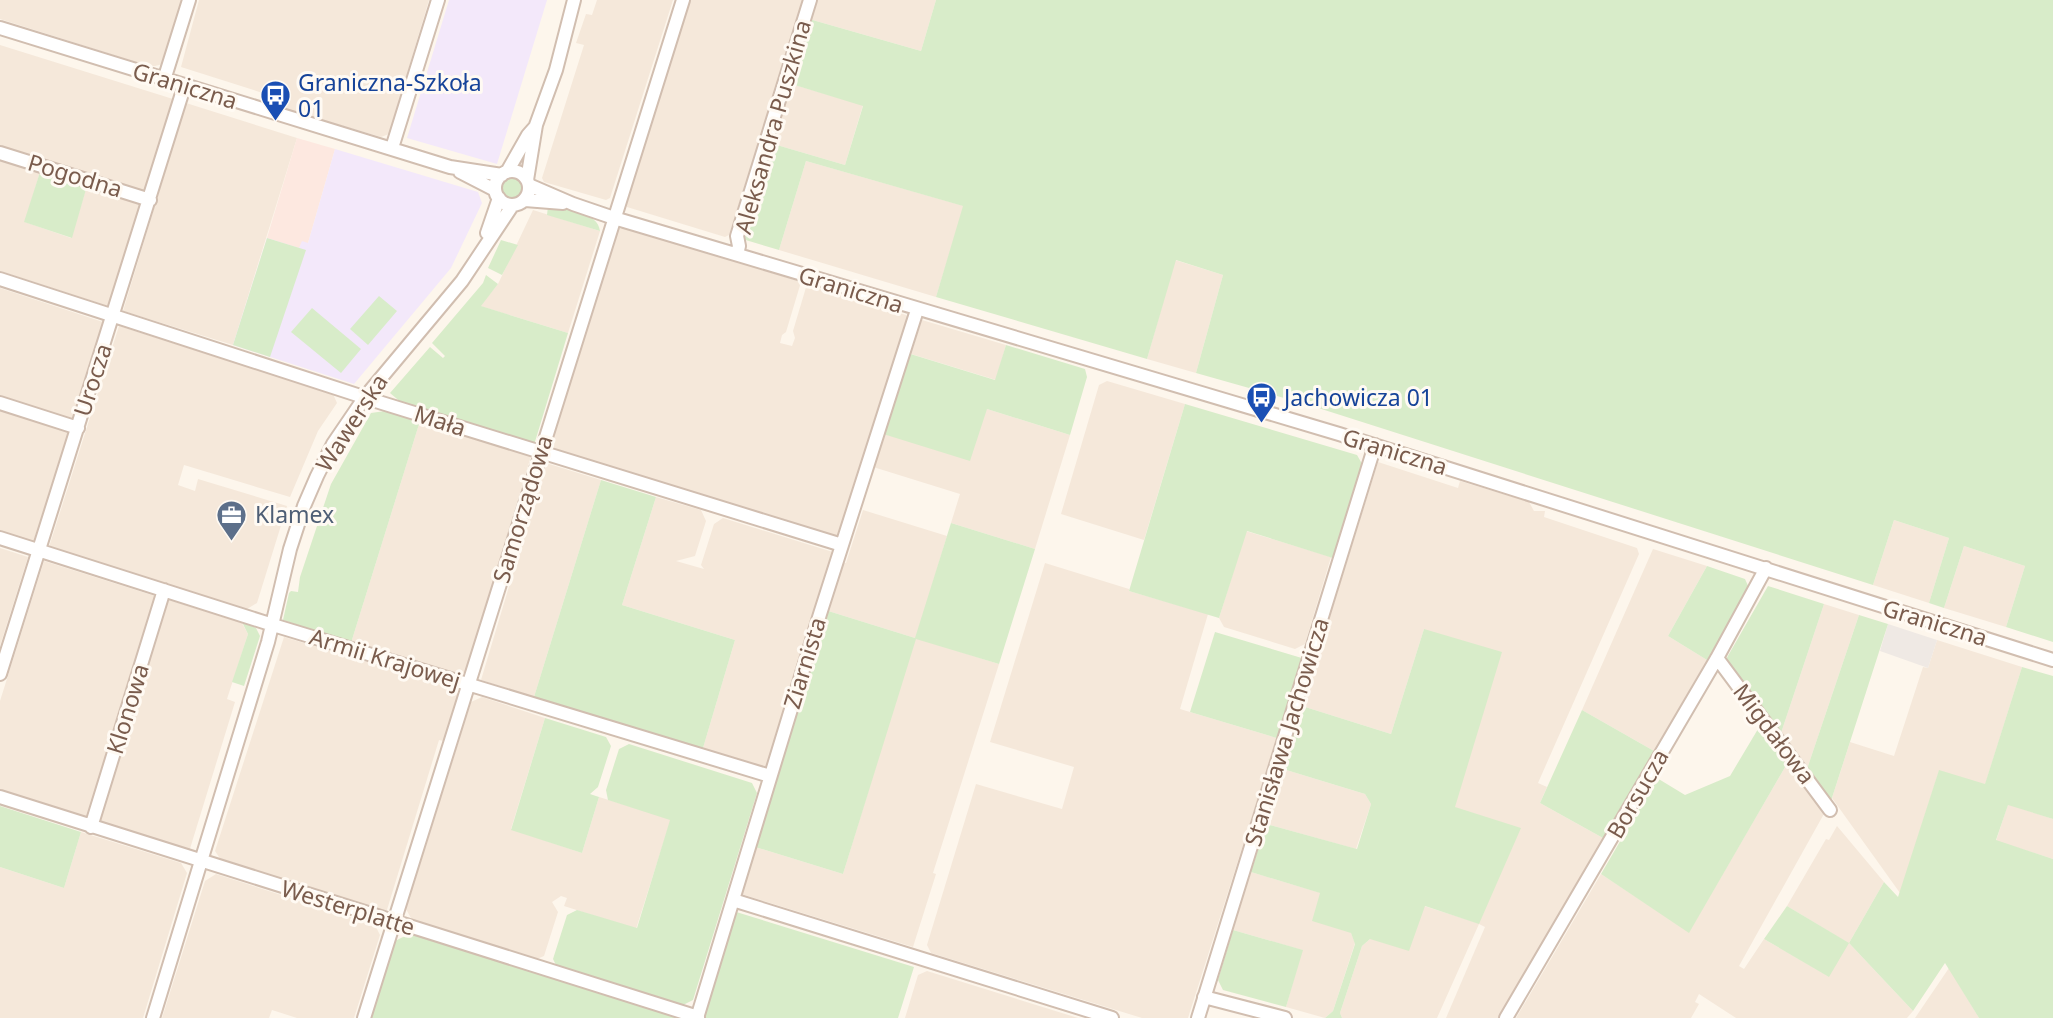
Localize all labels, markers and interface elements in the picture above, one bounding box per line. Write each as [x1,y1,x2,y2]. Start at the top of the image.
street label: Aleksandra Puszkina [726,16,818,238]
street label: Graniczna [129,54,242,116]
place label: Graniczna-Szkoła 01 [298,66,482,124]
bus stop icon: Graniczna-Szkoła 01 [258,79,292,123]
street label: Pogodna [24,146,126,205]
street label: Graniczna [795,258,908,320]
street label: Urocza [65,339,119,420]
street label: Wawerska [308,367,395,478]
bus stop icon: Jachowicza 01 [1244,381,1278,425]
place label: Jachowicza 01 [1282,381,1433,413]
street label: Mała [410,397,470,443]
street label: Graniczna [1339,420,1452,482]
street label: Samorządowa [484,431,560,586]
office icon: Klamex [215,498,249,542]
place label: Klamex [255,498,334,530]
street label: Graniczna [1879,591,1992,653]
street label: Ziarnista [775,613,833,712]
street label: Stanisława Jachowicza [1236,613,1336,850]
street label: Armii Krajowej [306,620,465,696]
street label: Klonowa [98,660,156,758]
street label: Migdałowa [1726,677,1823,790]
street label: Borsucza [1599,743,1676,844]
street label: Westerplatte [278,872,419,943]

